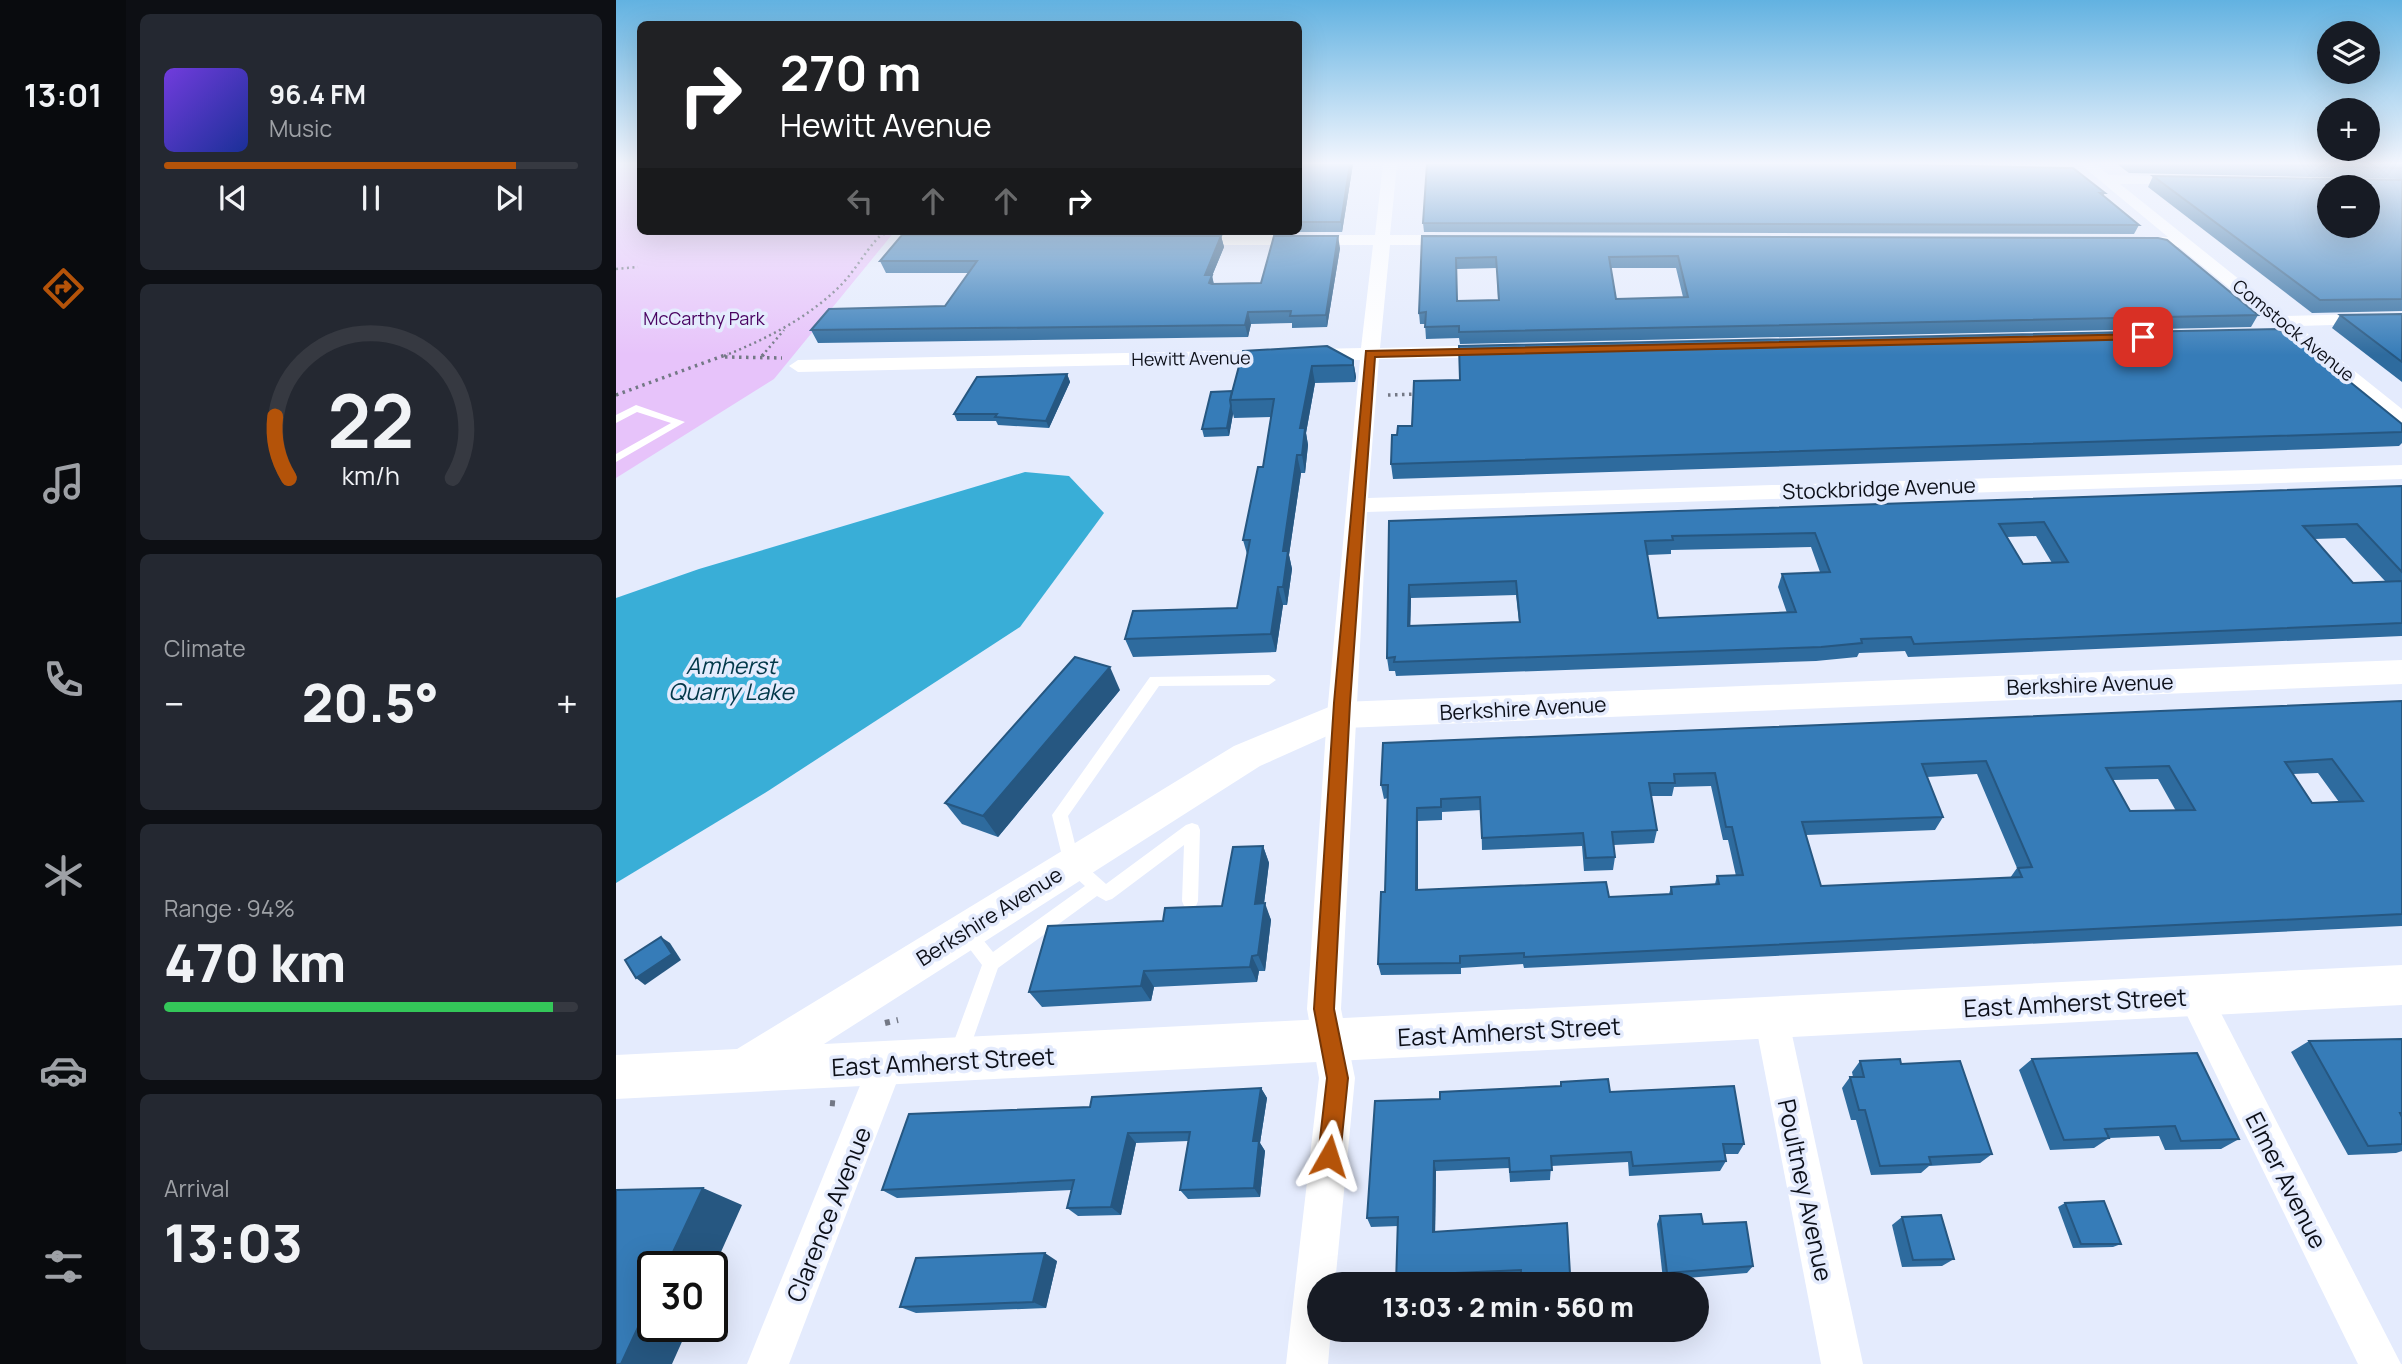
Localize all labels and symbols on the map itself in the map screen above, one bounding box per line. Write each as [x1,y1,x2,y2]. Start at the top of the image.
street label: Comstock Avenue [2228,274,2360,386]
park label: McCarthy Park [643,306,766,330]
pin [2113,307,2173,367]
street label: Hewitt Avenue [1131,345,1251,371]
street label: Stockbridge Avenue [1782,471,1976,505]
water label: Amherst Quarry Lake [668,649,795,707]
street label: Berkshire Avenue [2006,667,2174,701]
street label: Berkshire Avenue [1439,690,1607,726]
street label: Berkshire Avenue [911,860,1067,972]
street label: East Amherst Street [1963,980,2187,1024]
street label: East Amherst Street [1397,1009,1621,1053]
street label: East Amherst Street [831,1039,1055,1083]
street label: Poultney Avenue [1771,1096,1841,1284]
street label: Elmer Avenue [2238,1106,2336,1254]
position arrow [1292,1119,1366,1193]
street label: Clarence Avenue [778,1121,878,1307]
speed limit sign: 30 [637,1251,728,1342]

